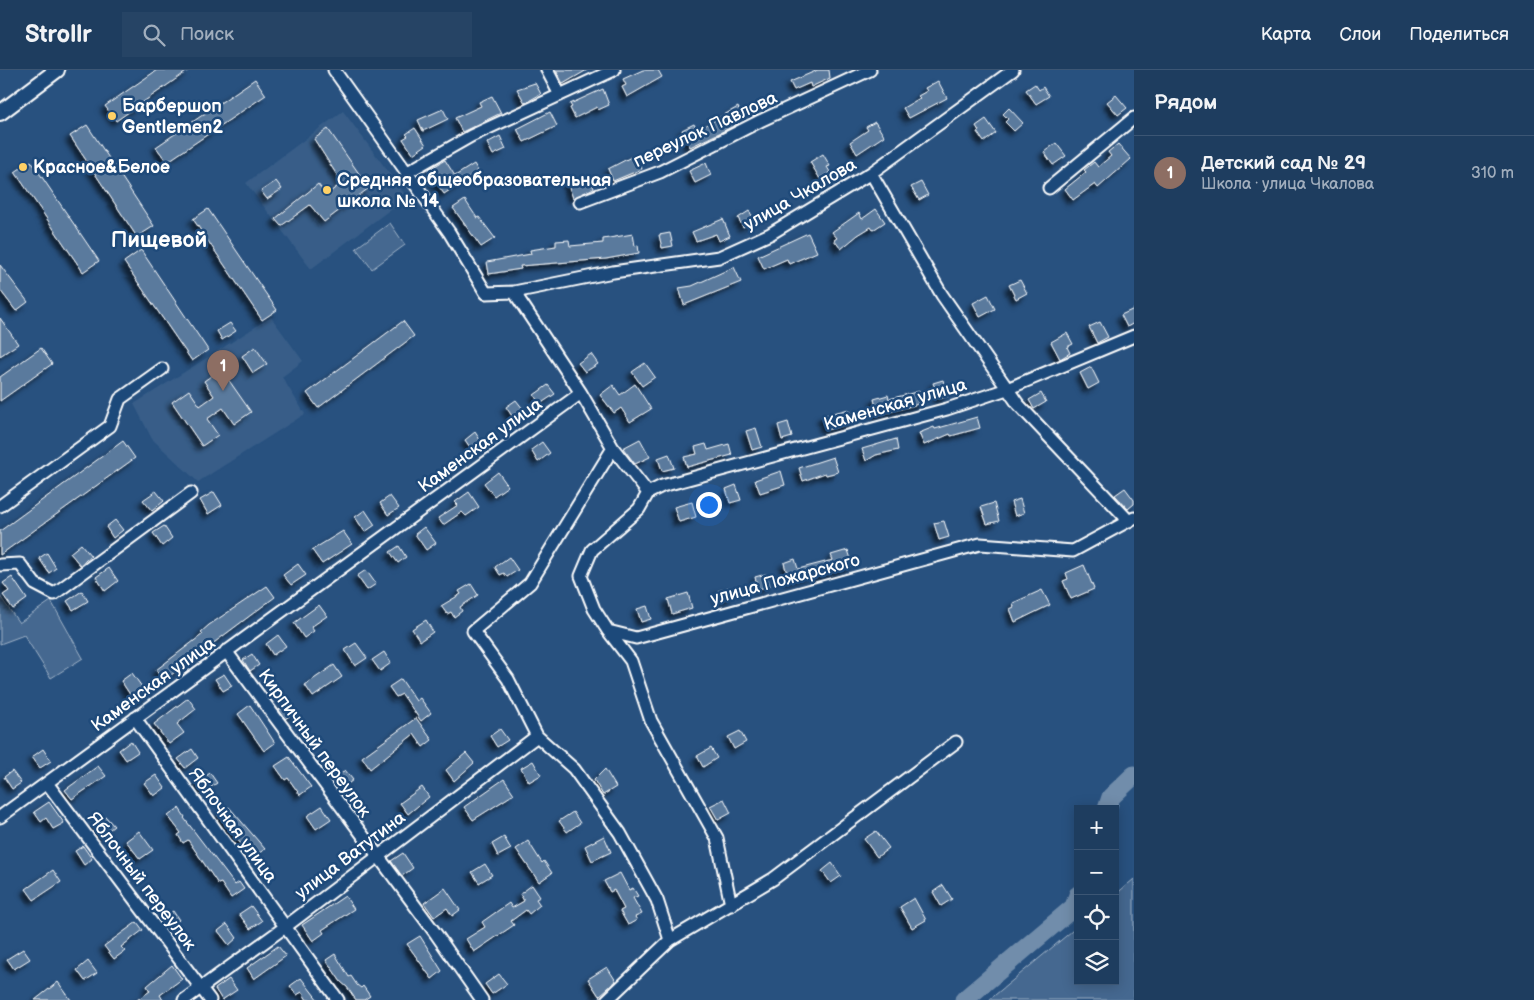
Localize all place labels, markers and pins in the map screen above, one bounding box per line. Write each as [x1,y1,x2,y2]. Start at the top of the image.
place label: Барбершоп Gentlemen2 [122,96,223,138]
marker: Барбершоп Gentlemen2 [106,110,118,122]
place label: Красное&Белое [33,157,170,178]
marker: Красное&Белое [17,161,29,173]
place label: Средняя общеобразовательная школа № 14 [337,170,611,212]
marker: Средняя общеобразовательная школа № 14 [321,184,333,196]
pin: 1 [207,350,239,391]

